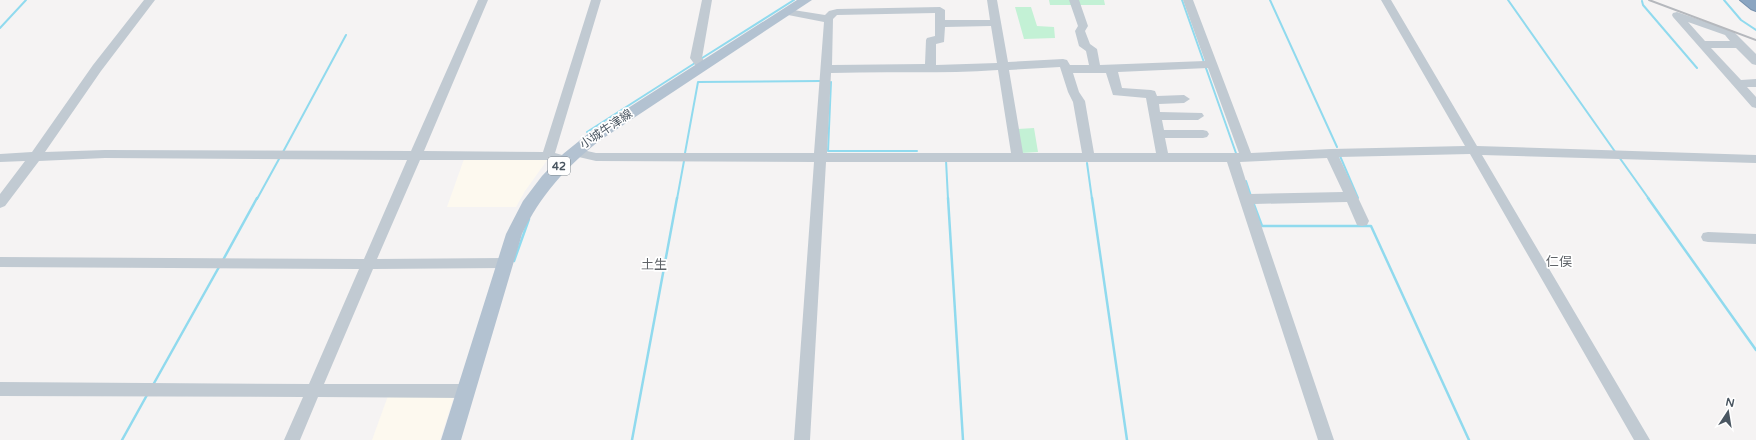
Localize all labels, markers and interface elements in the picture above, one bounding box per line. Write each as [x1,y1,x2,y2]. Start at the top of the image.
street label: 小城牛津線 [577,106,635,152]
road number: 42 [548,157,570,175]
district label: 仁俣 [1546,254,1572,270]
district label: 土生 [641,257,667,273]
north arrow [1708,392,1748,432]
text: N [1724,395,1736,410]

